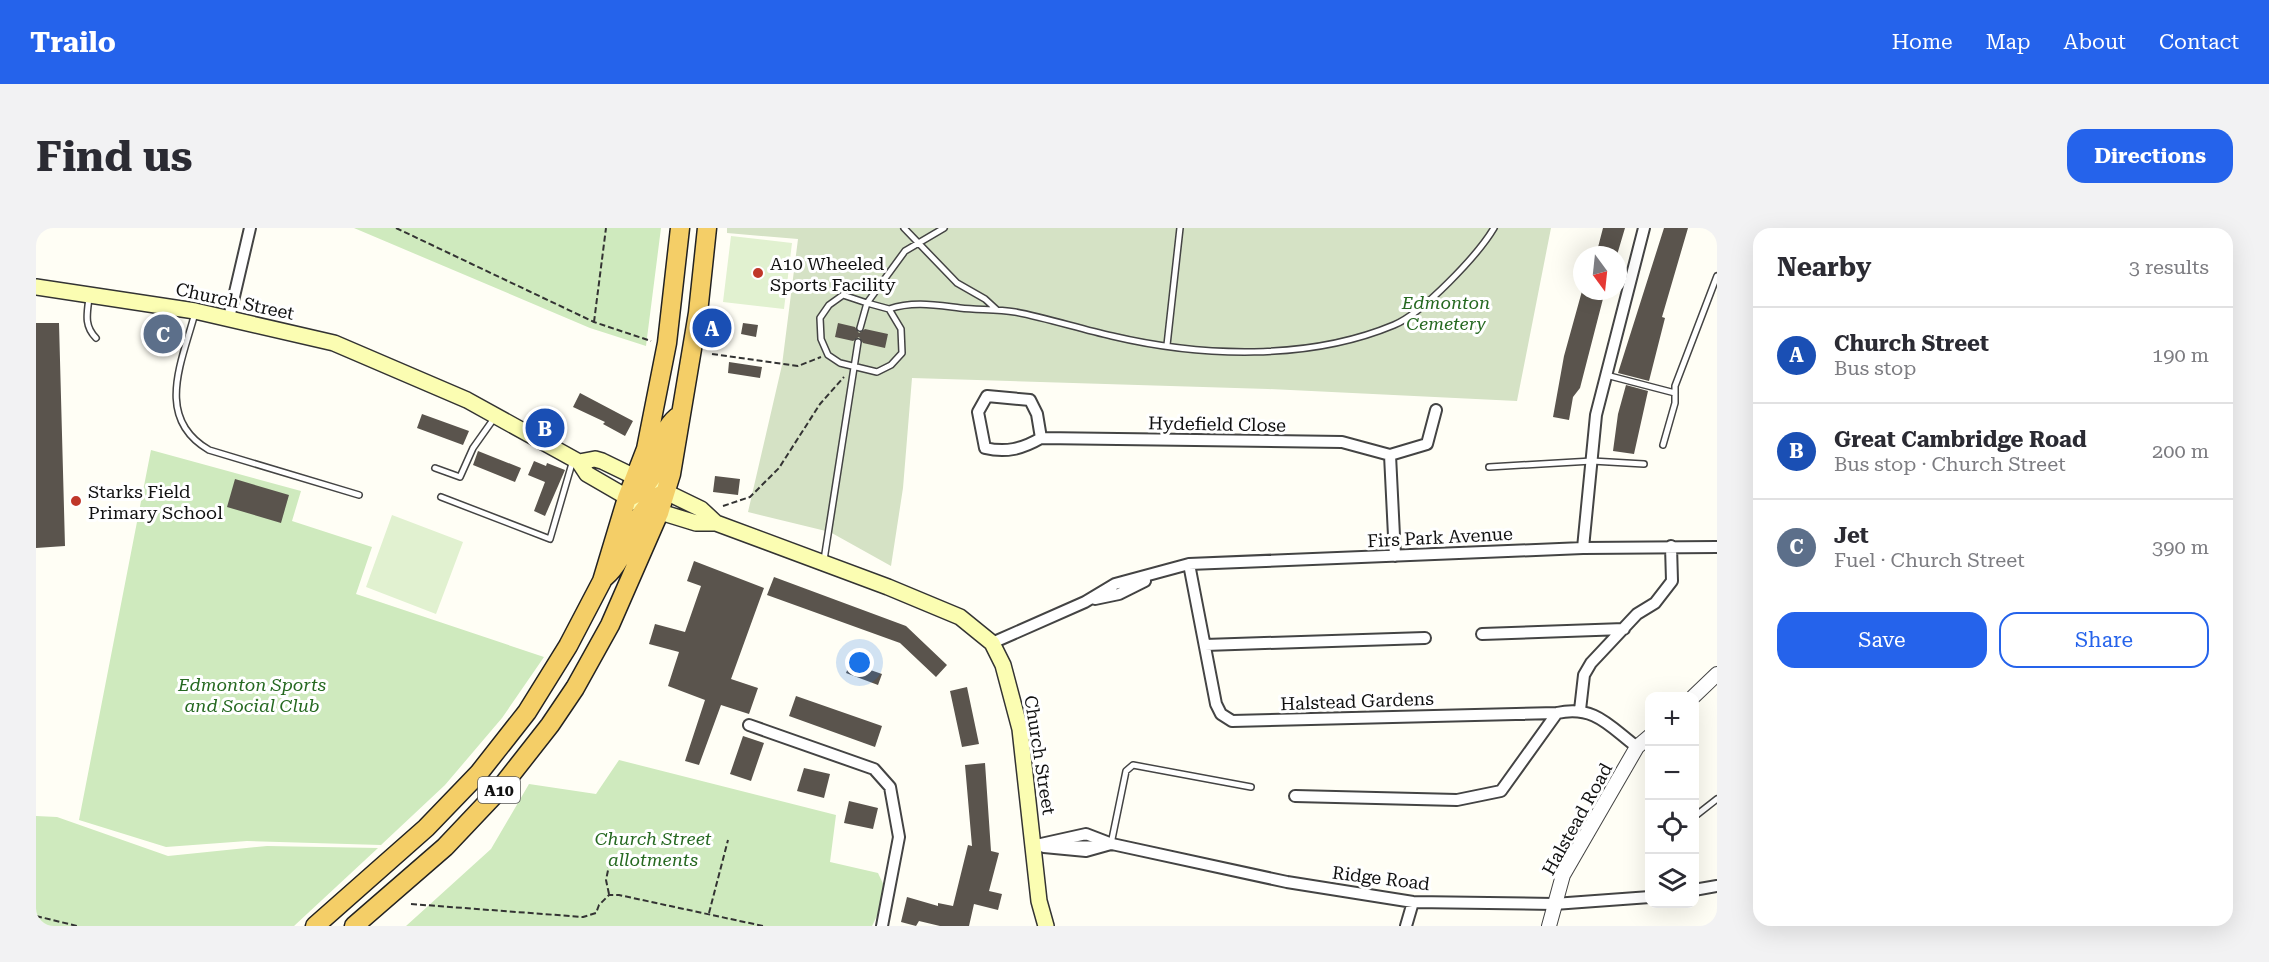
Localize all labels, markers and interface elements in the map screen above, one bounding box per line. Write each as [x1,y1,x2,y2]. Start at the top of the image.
text: Trailo [30,26,116,59]
text: Home [1892,30,1953,54]
text: Map [1986,30,2031,54]
text: About [2064,30,2126,54]
text: Contact [2159,30,2239,54]
button: Directions [2067,129,2233,183]
text: Find us [36,132,193,181]
north arrow [1573,246,1627,300]
text: Nearby [1777,252,1871,282]
place label: A10 Wheeled Sports Facility [770,253,896,295]
text: 3 results [2129,255,2209,279]
marker: A10 Wheeled Sports Facility [751,266,765,280]
street label: Church Street [174,278,296,324]
park label: Edmonton Cemetery [1401,292,1490,334]
pin: A [692,306,732,350]
pin: C [144,312,182,356]
text: Church Street [1834,331,1989,356]
text: A [1789,343,1804,367]
text: 190 m [2152,343,2209,367]
text: Bus stop [1834,356,1916,380]
pin: B [526,406,564,450]
street label: Hydefield Close [1148,412,1286,436]
text: Great Cambridge Road [1834,427,2087,452]
text: B [1789,439,1804,463]
text: 200 m [2152,439,2209,463]
text: Bus stop · Church Street [1834,452,2066,476]
place label: Starks Field Primary School [88,481,223,523]
marker: Starks Field Primary School [69,494,83,508]
street label: Firs Park Avenue [1367,523,1513,551]
text: Jet [1834,523,1869,548]
text: C [1790,535,1804,559]
text: 390 m [2152,535,2209,559]
text: Fuel · Church Street [1834,548,2025,572]
button: Save [1777,612,1987,668]
button: Share [1999,612,2209,668]
your location [845,648,874,677]
park label: Edmonton Sports and Social Club [177,674,326,716]
street label: Halstead Gardens [1280,688,1434,714]
map controls [1645,692,1699,908]
button: + [1645,692,1699,746]
street label: Church Street [1020,694,1060,817]
button: − [1645,746,1699,800]
street label: Halstead Road [1538,759,1617,879]
road number: A10 [478,777,520,803]
button: locate [1645,800,1699,854]
park label: Church Street allotments [595,828,712,870]
button: layers [1645,854,1699,908]
street label: Ridge Road [1331,862,1431,894]

